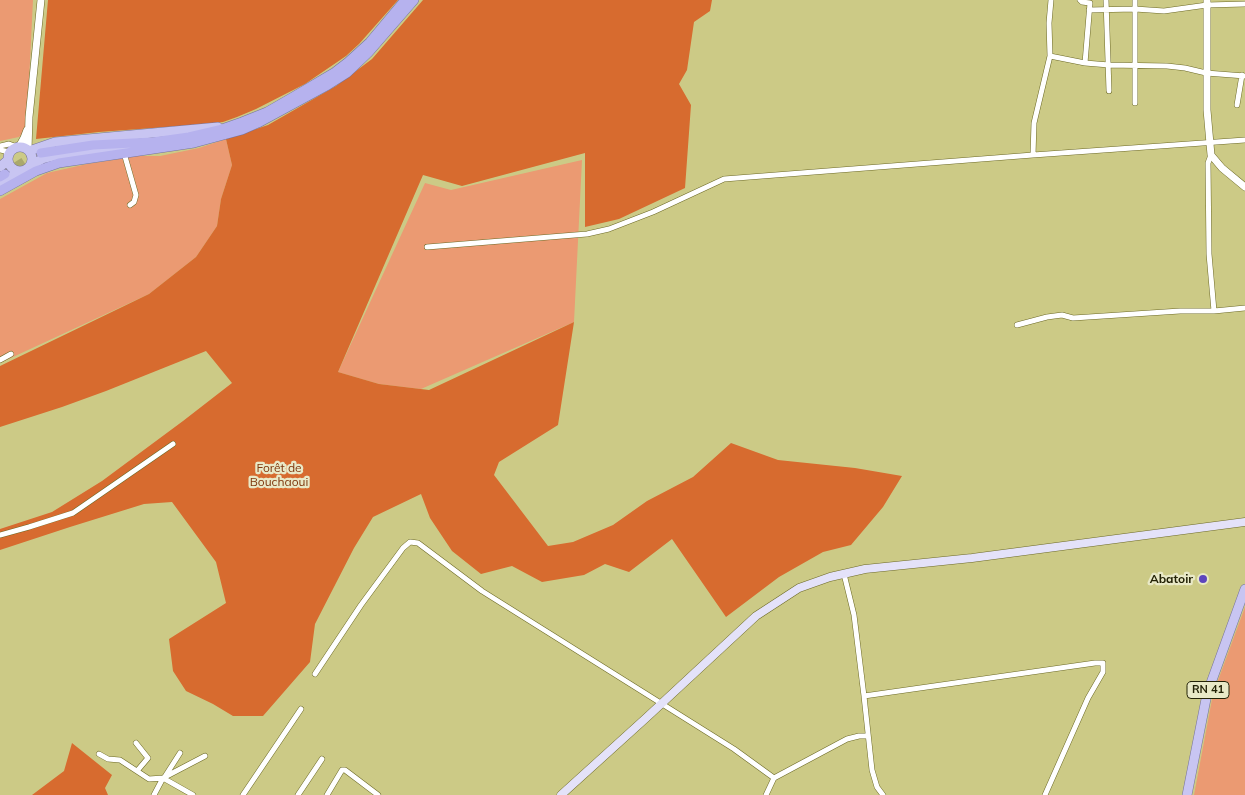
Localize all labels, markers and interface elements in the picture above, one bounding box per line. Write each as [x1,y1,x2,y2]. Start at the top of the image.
park label: Forêt de Bouchaoui [250,461,308,489]
place label: Abatoir [1150,572,1193,586]
marker: Abatoir [1197,573,1209,585]
road number: RN 41 [1187,682,1229,698]

